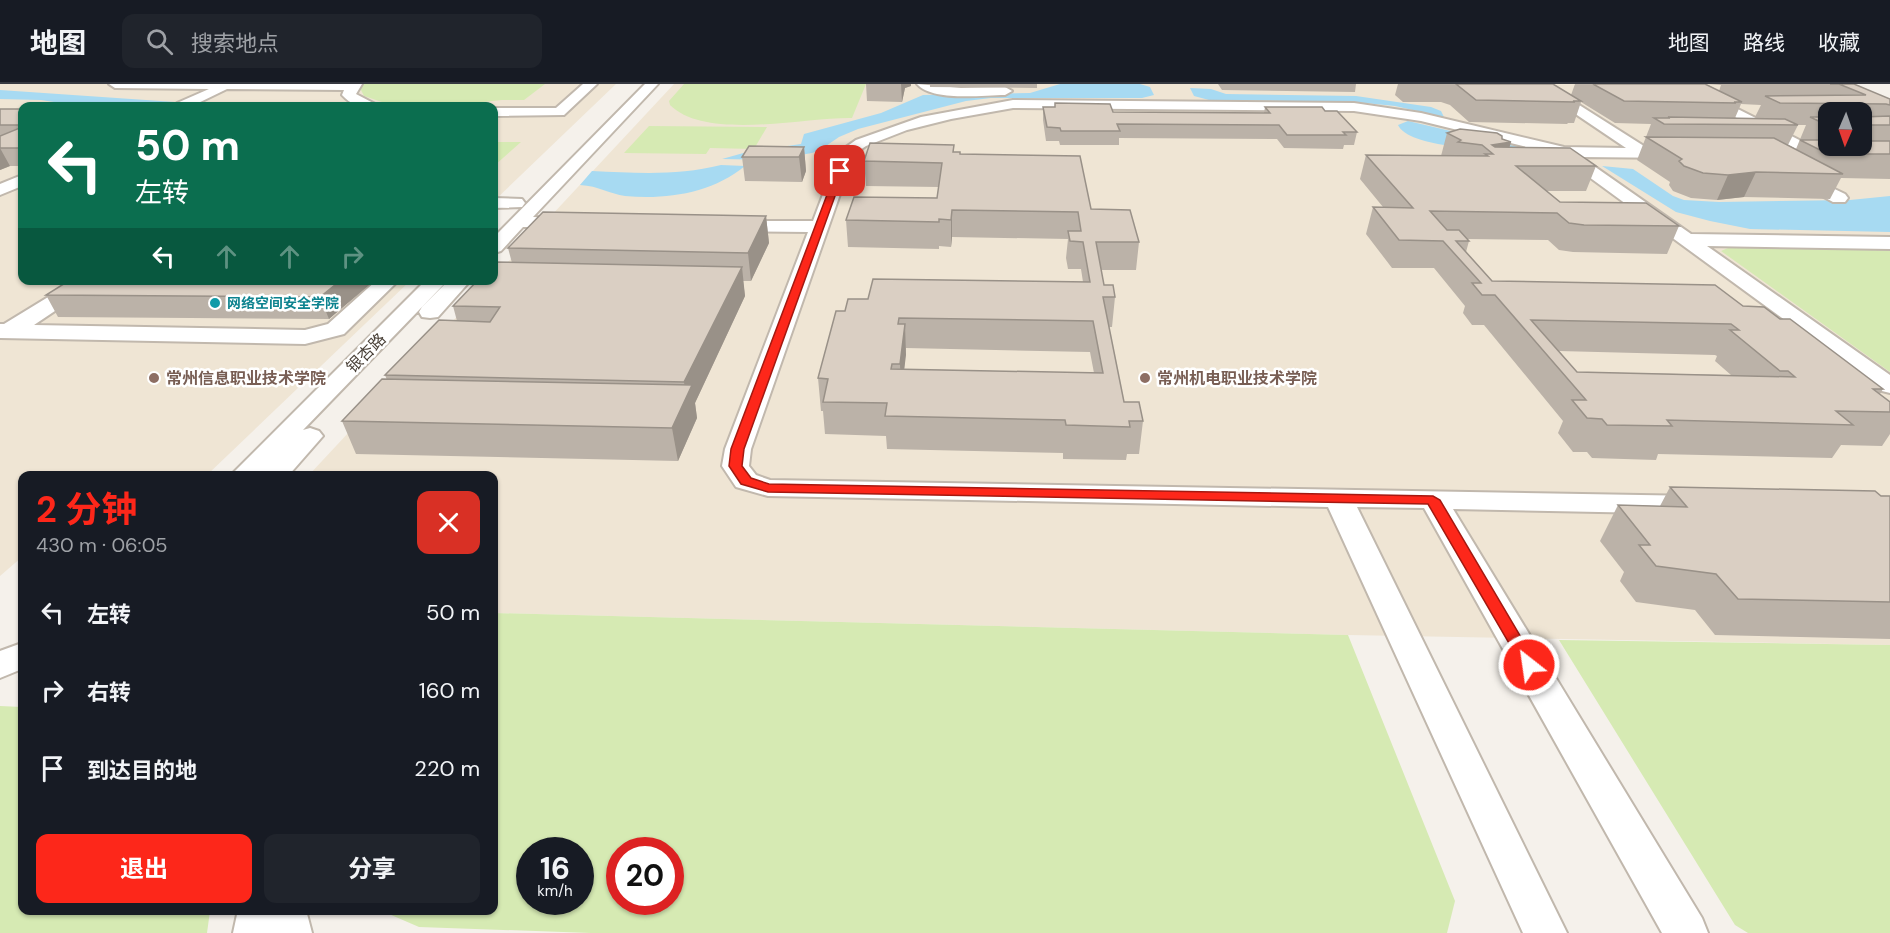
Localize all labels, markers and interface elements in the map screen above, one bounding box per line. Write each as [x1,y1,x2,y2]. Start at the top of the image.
search box [122,14,542,68]
text: 地图 [30,25,86,62]
icon: search [143,25,176,58]
text: 搜索地点 [191,29,279,58]
text: 地图 [1668,29,1710,57]
text: 路线 [1743,29,1785,57]
text: 收藏 [1818,29,1860,57]
north arrow [1818,102,1872,156]
map controls [1818,102,1872,156]
text: 50 m [135,118,240,173]
icon: left [36,126,114,204]
pin [814,145,865,196]
icon: arrive [823,154,856,187]
text: 左转 [135,175,189,210]
icon: left [147,240,180,273]
icon: ahead [210,240,243,273]
icon: ahead [273,240,306,273]
icon: right [336,240,369,273]
place label: 网络空间安全学院 [227,294,339,312]
marker: 网络空间安全学院 [208,296,222,310]
street label: 银杏路 [342,329,390,377]
place label: 常州信息职业技术学院 [166,368,326,389]
place label: 常州机电职业技术学院 [1157,368,1317,389]
marker: 常州信息职业技术学院 [147,371,161,385]
marker: 常州机电职业技术学院 [1138,371,1152,385]
text: 2 分钟 [36,486,137,533]
button: close [417,491,480,554]
text: 430 m · 06:05 [36,532,168,558]
icon: left [36,596,69,629]
text: 50 m [426,598,480,627]
text: 左转 [87,600,131,629]
position arrow [1497,633,1561,697]
icon: right [36,674,69,707]
text: 160 m [419,676,480,705]
text: 右转 [87,678,131,707]
icon: arrive [36,752,69,785]
text: 220 m [414,754,480,783]
text: 到达目的地 [87,756,197,785]
button: 退出 [36,834,252,903]
button: 分享 [264,834,480,903]
speed limit sign: 20 [606,837,684,915]
text: 16 [540,849,570,888]
text: km/h [537,881,573,901]

